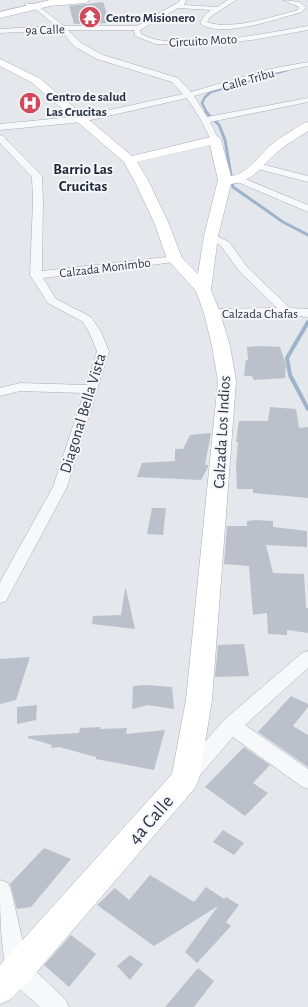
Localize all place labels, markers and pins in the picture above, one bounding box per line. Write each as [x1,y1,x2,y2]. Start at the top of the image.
temple icon: Centro Misionero [77,4,103,30]
place label: Centro Misionero [106,12,196,25]
hospital icon: Centro de salud Las Crucitas [17,90,43,116]
place label: Centro de salud Las Crucitas [46,91,126,119]

